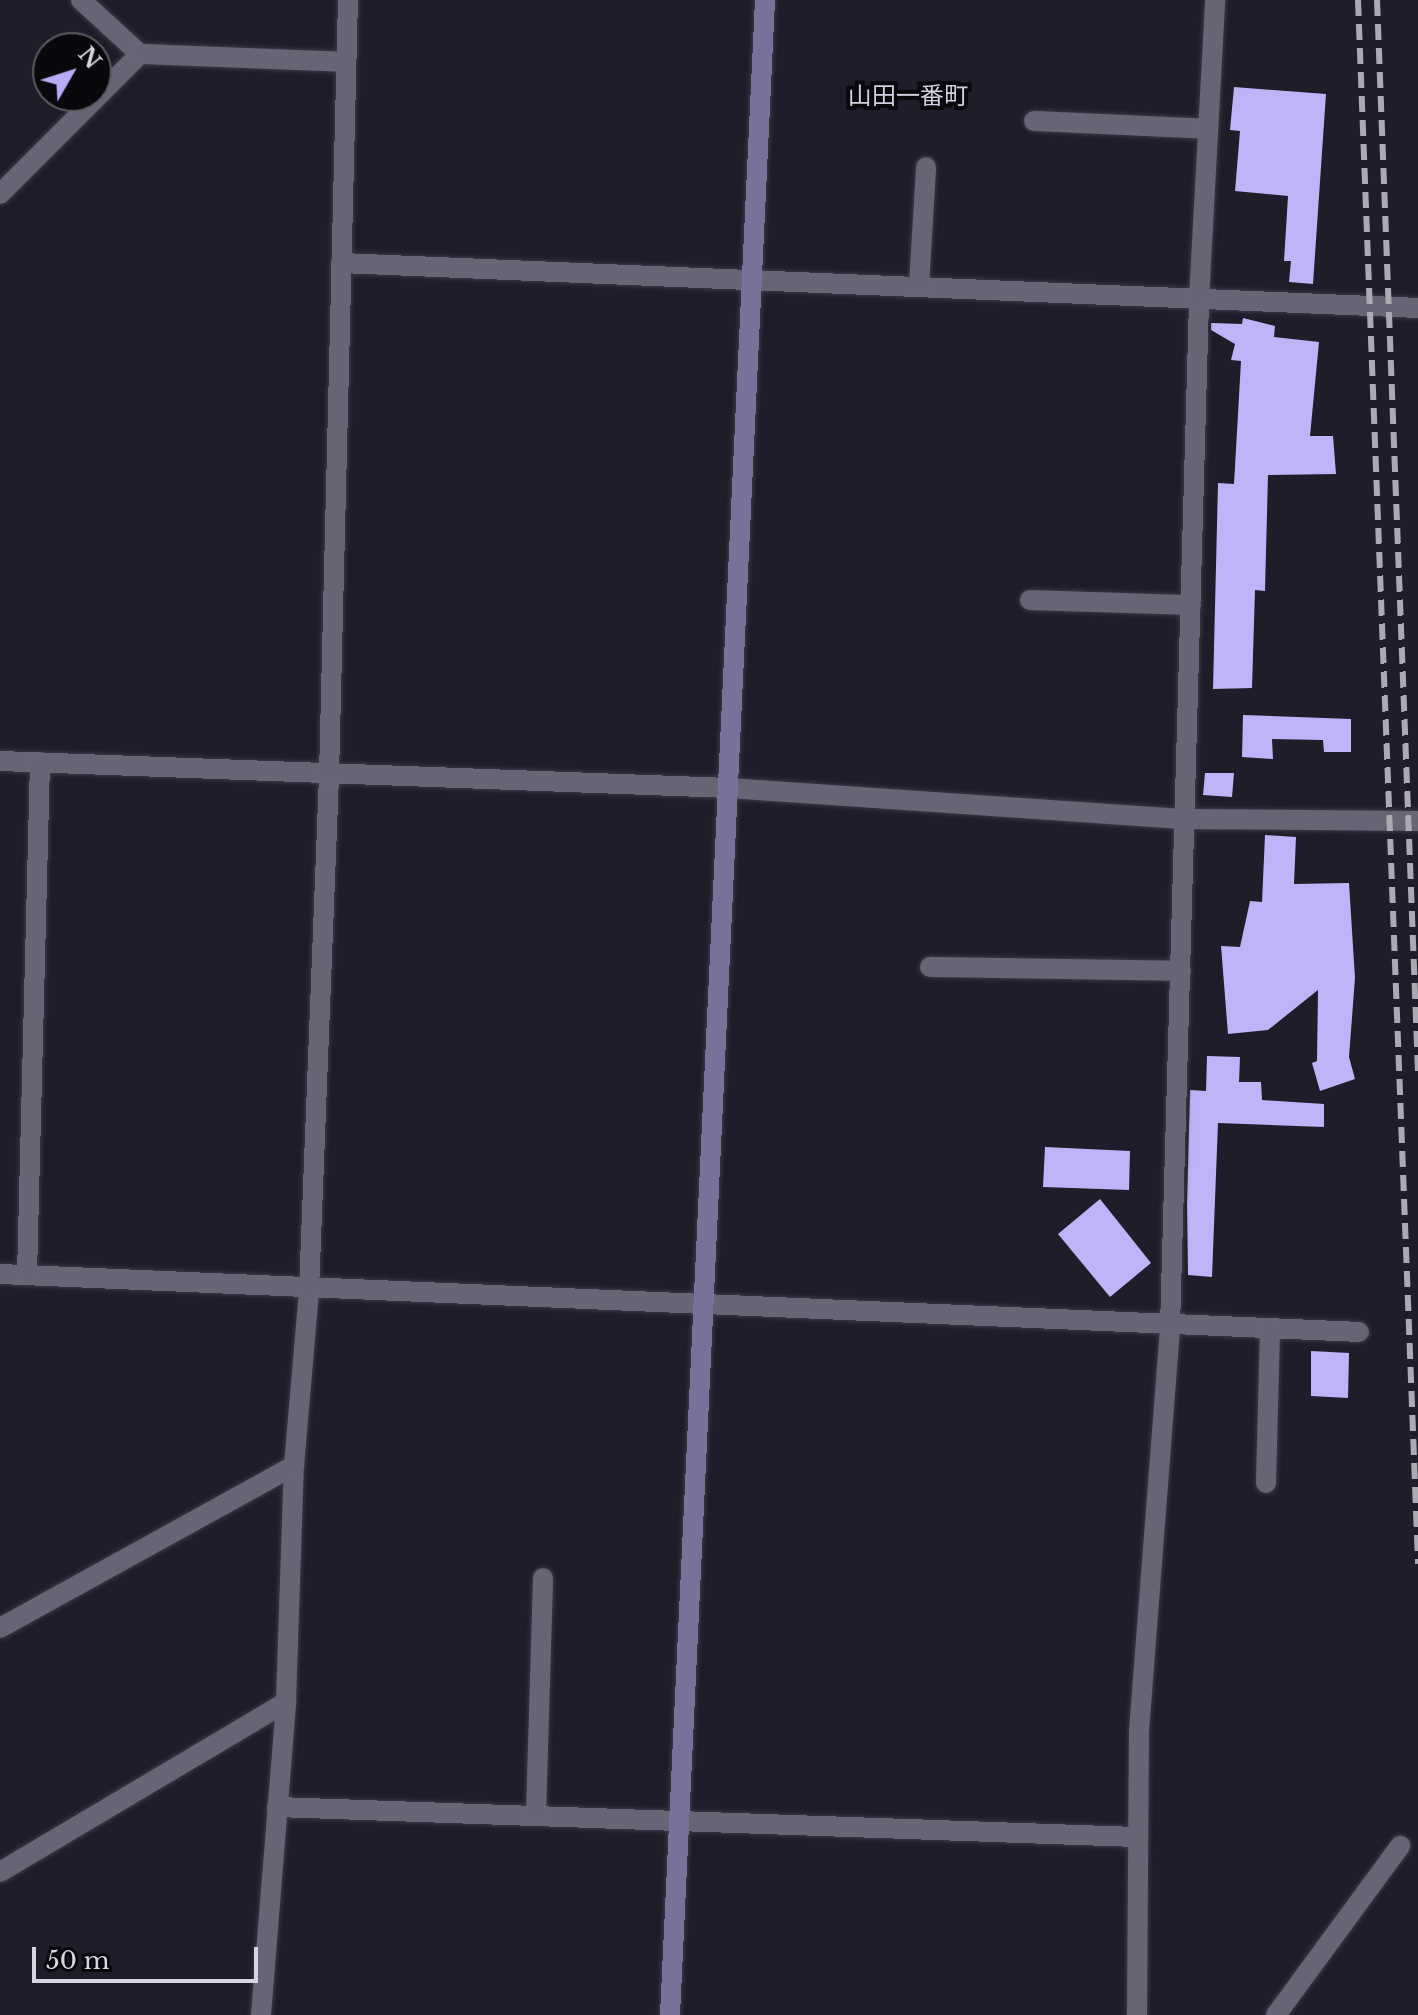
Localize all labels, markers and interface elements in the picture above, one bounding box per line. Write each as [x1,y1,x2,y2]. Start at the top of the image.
north arrow [32,32,112,112]
text: N [72,41,106,74]
district label: 山田一番町 [848,82,968,110]
scale bar [36,1931,262,1981]
text: 50 m [46,1946,109,1975]

